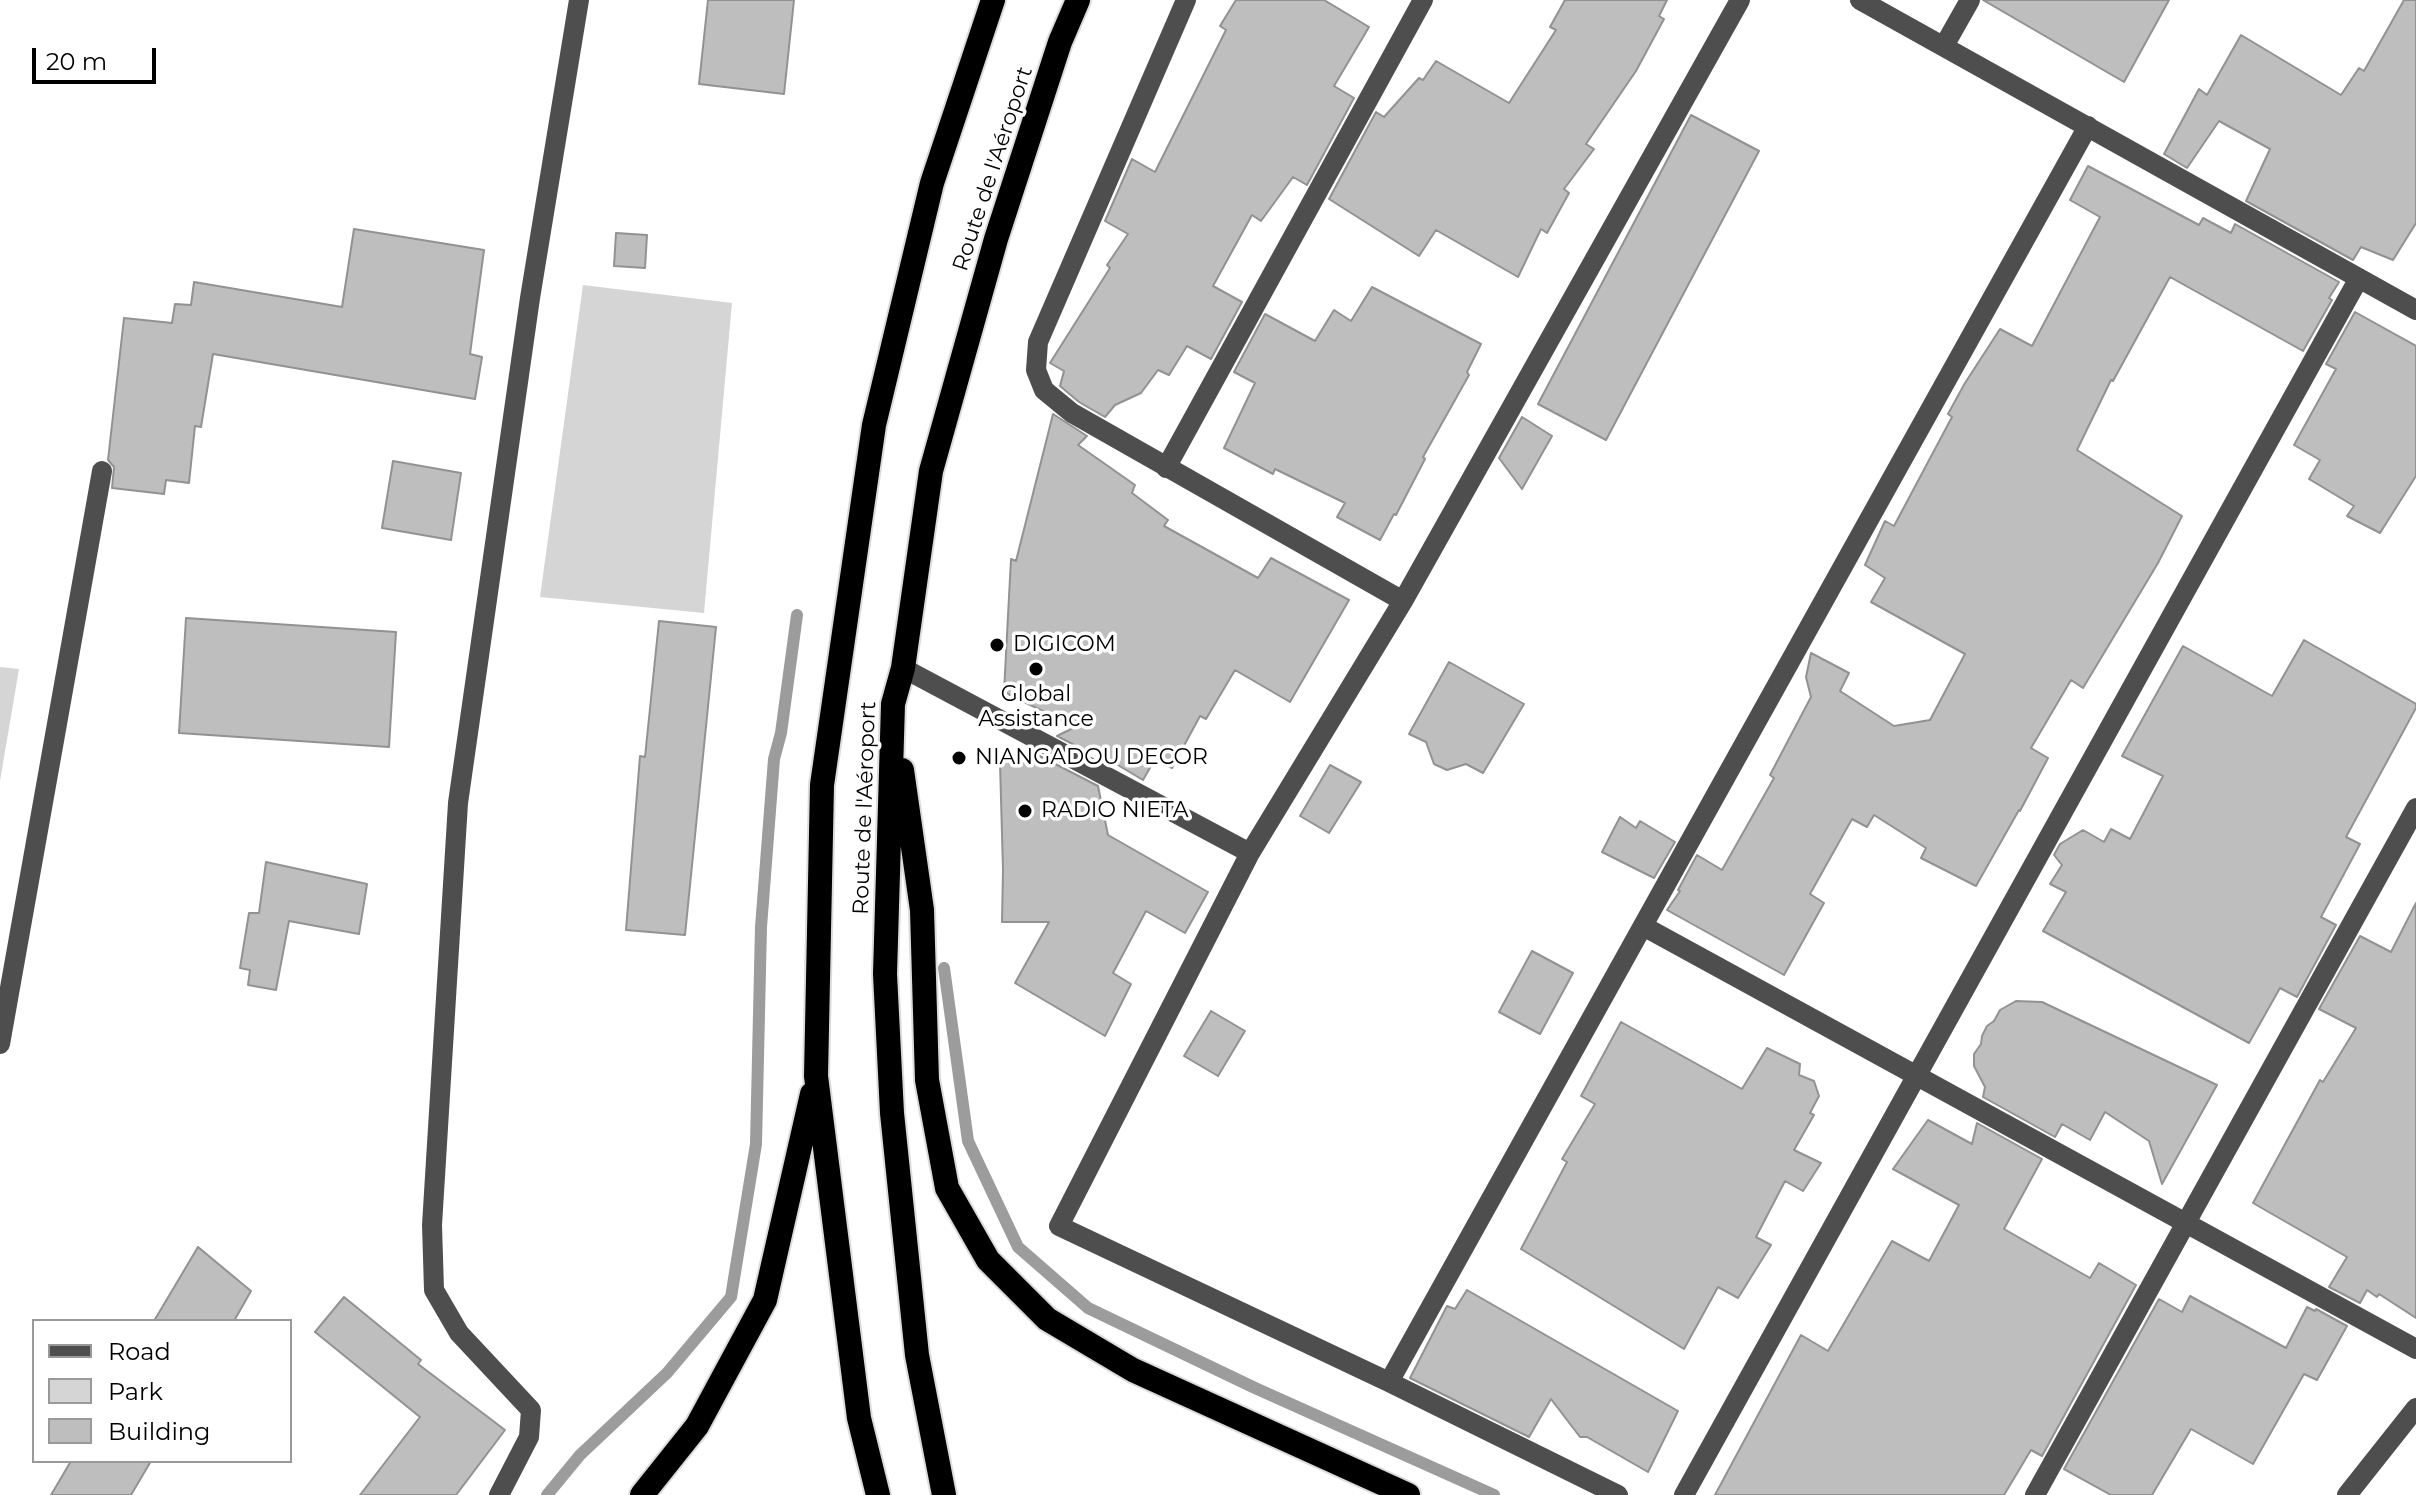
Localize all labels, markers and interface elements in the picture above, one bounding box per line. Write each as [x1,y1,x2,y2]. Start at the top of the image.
scale bar [36,32,160,82]
text: 20 m [46,47,107,76]
street label: Route de l'Aéroport [947,63,1039,275]
place label: DIGICOM [1013,632,1116,658]
marker: DIGICOM [988,636,1006,654]
marker: Global Assistance [1027,660,1045,678]
place label: Global Assistance [978,682,1094,734]
street label: Route de l'Aéroport [848,701,882,915]
place label: NIANGADOU DECOR [975,745,1208,771]
marker: NIANGADOU DECOR [950,749,968,767]
place label: RADIO NIETA [1041,798,1189,824]
marker: RADIO NIETA [1016,802,1034,820]
legend [32,1319,292,1463]
text: Road [108,1337,171,1366]
text: Park [108,1377,163,1406]
text: Building [108,1417,211,1446]

